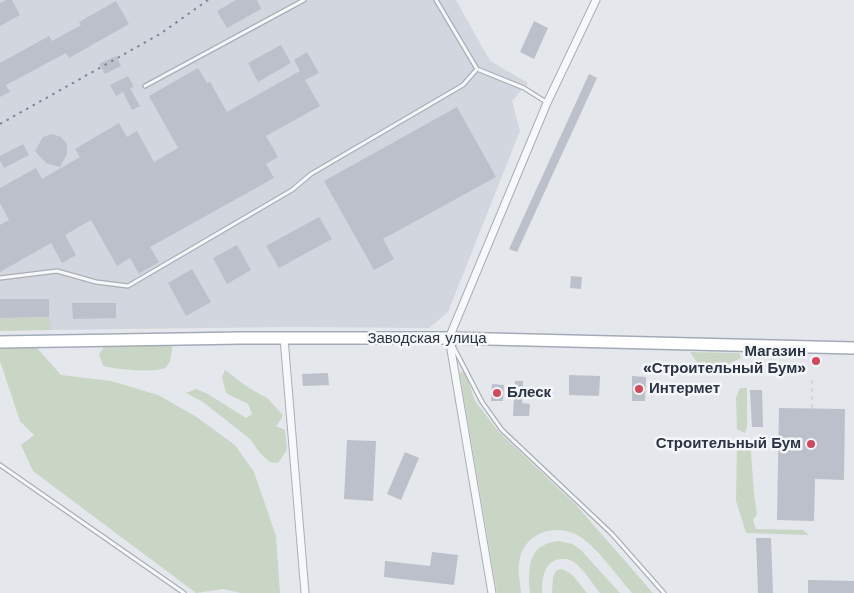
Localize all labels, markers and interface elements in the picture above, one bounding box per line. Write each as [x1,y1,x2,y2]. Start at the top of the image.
street label: Заводская улица [367,330,487,348]
place label: Магазин «Строительный Бум» [643,343,806,378]
marker: Магазин «Строительный Бум» [810,355,822,367]
place label: Интермет [649,380,720,398]
marker: Интермет [633,383,645,395]
place label: Блеск [507,384,551,402]
marker: Блеск [491,387,503,399]
place label: Строительный Бум [656,435,801,453]
marker: Строительный Бум [805,438,817,450]

